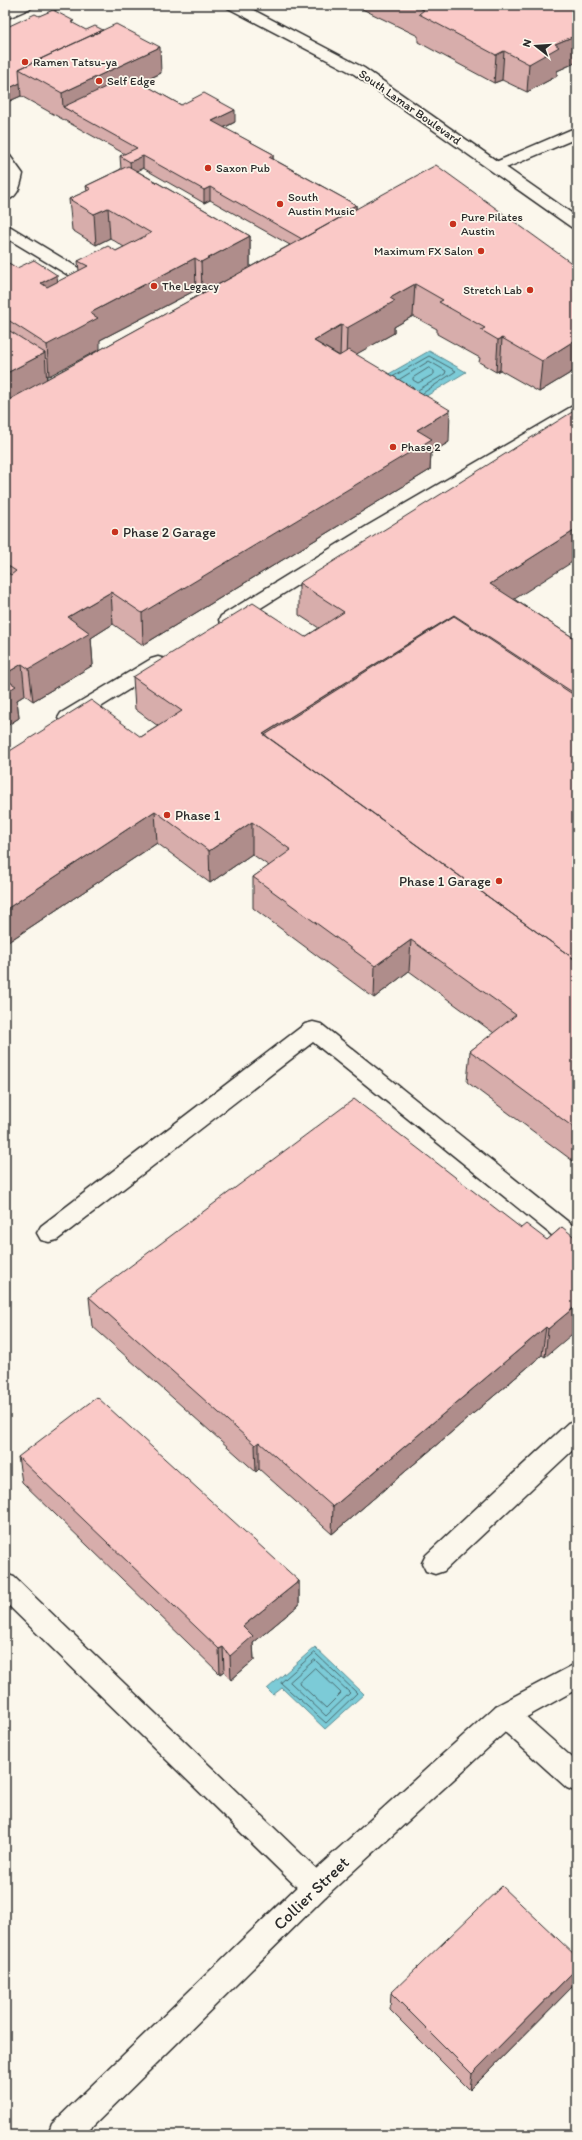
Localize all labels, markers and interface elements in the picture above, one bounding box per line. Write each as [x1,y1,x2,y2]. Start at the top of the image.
north arrow [516,26,556,66]
text: N [520,38,534,49]
place label: Ramen Tatsu-ya [33,55,117,69]
marker: Ramen Tatsu-ya [20,57,30,67]
street label: South Lamar Boulevard [356,66,464,148]
place label: Self Edge [107,74,155,88]
marker: Self Edge [94,76,104,86]
place label: Saxon Pub [216,161,270,175]
marker: Saxon Pub [203,163,213,173]
place label: South Austin Music [288,190,355,218]
marker: South Austin Music [275,199,285,209]
place label: Pure Pilates Austin [461,210,523,238]
marker: Pure Pilates Austin [448,219,458,229]
place label: Maximum FX Salon [374,244,474,258]
marker: Maximum FX Salon [476,246,486,256]
place label: The Legacy [162,279,219,293]
marker: The Legacy [149,281,159,291]
place label: Stretch Lab [463,283,522,297]
marker: Stretch Lab [525,285,535,295]
place label: Phase 2 [401,440,441,454]
marker: Phase 2 [388,442,398,452]
place label: Phase 2 Garage [123,524,216,541]
marker: Phase 2 Garage [110,527,120,537]
place label: Phase 1 [175,807,221,824]
marker: Phase 1 [162,810,172,820]
place label: Phase 1 Garage [399,873,491,890]
marker: Phase 1 Garage [494,876,504,886]
street label: Collier Street [269,1852,353,1934]

